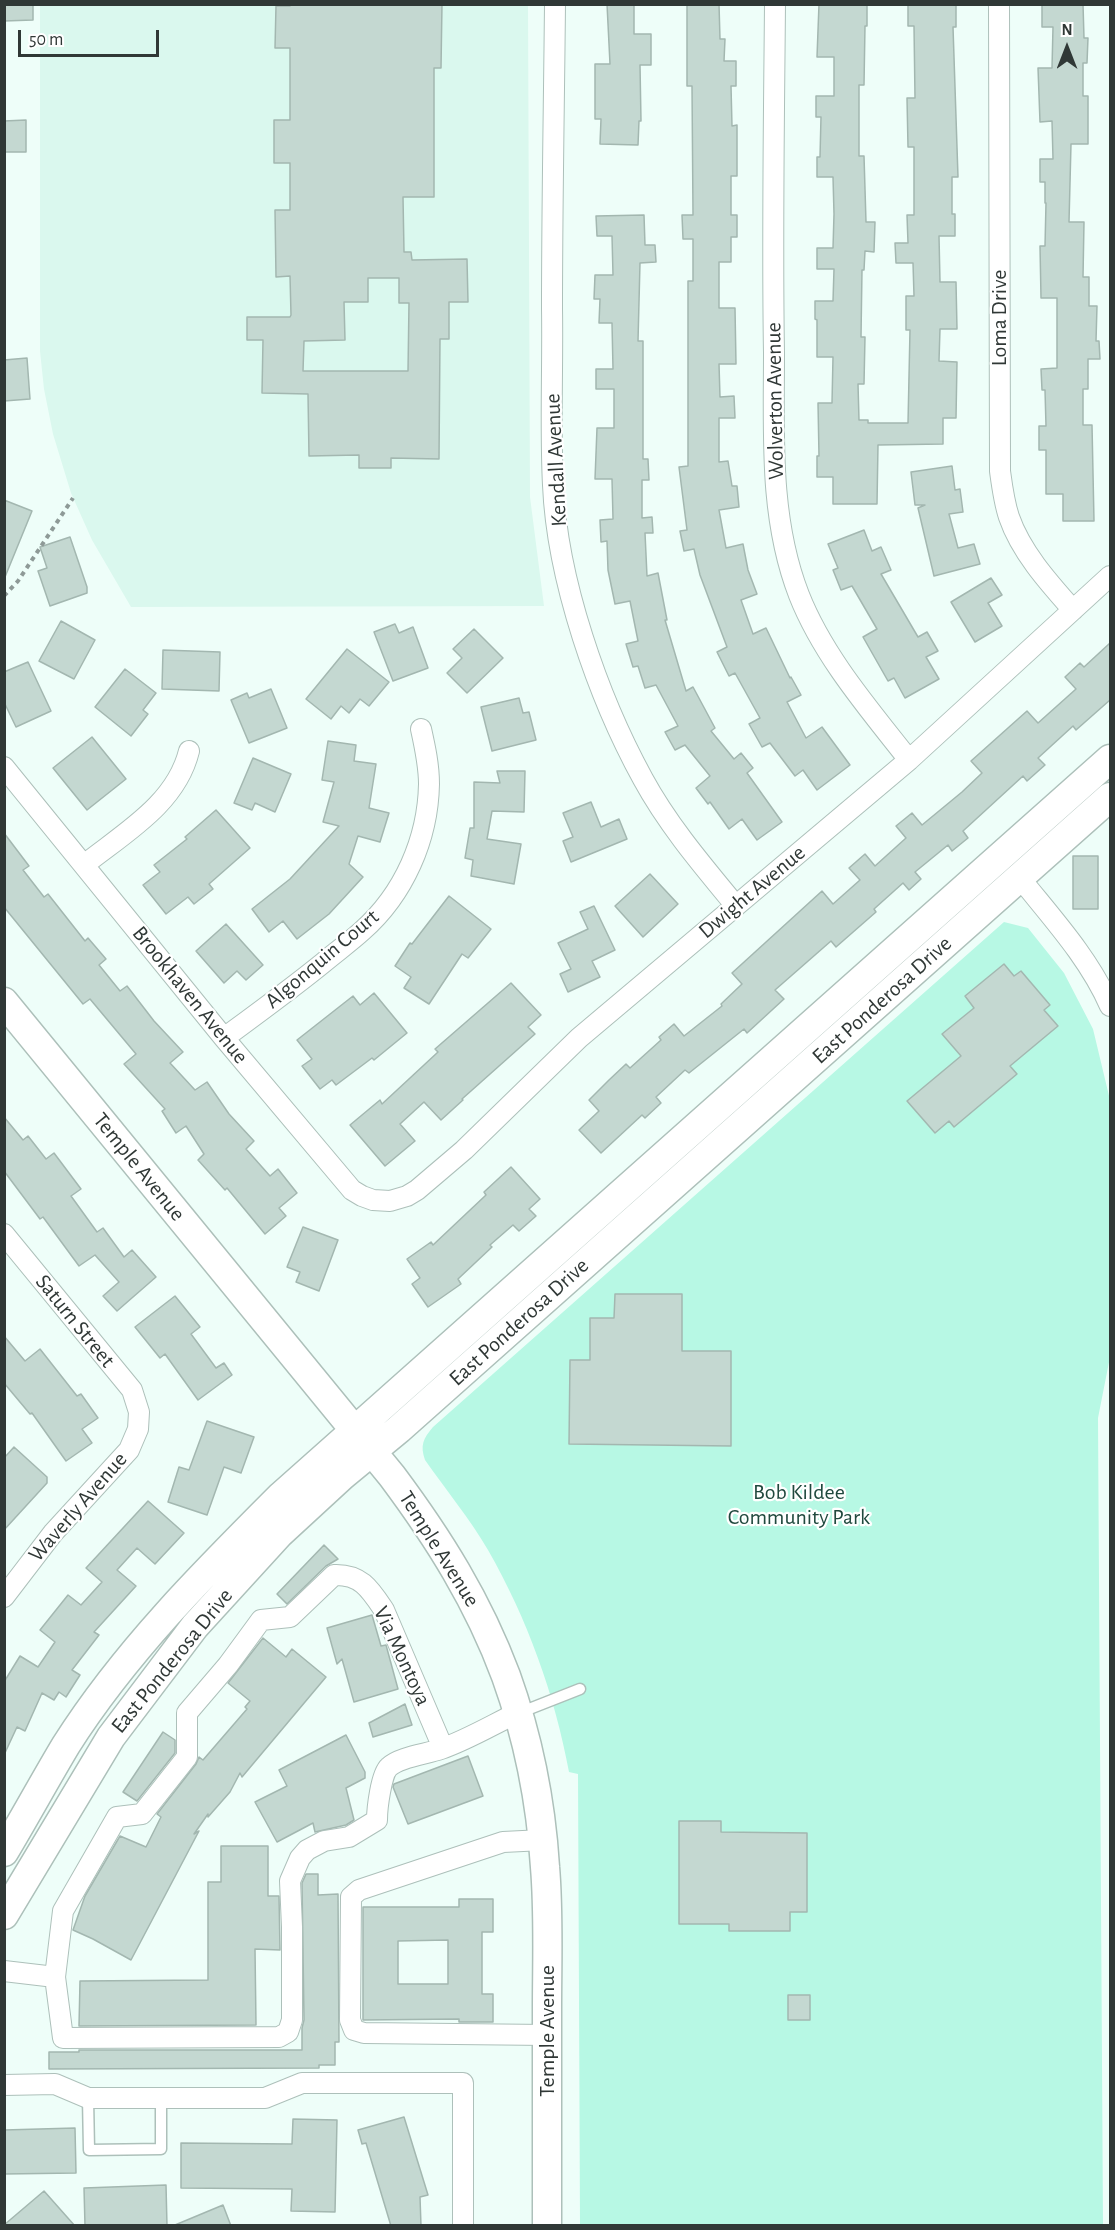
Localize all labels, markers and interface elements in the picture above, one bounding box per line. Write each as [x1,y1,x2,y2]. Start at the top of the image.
scale bar [21,18,162,56]
north arrow [1037,18,1097,78]
text: N [1061,22,1073,38]
text: 50 m [29,31,63,49]
street label: Loma Drive [986,270,1012,366]
street label: Wolverton Avenue [760,322,790,480]
street label: Kendall Avenue [539,393,573,527]
street label: Dwight Avenue [693,840,811,944]
street label: Algonquin Court [260,904,384,1014]
street label: Brookhaven Avenue [126,921,254,1069]
street label: East Ponderosa Drive [807,930,957,1070]
street label: Temple Avenue [87,1108,191,1226]
street label: East Ponderosa Drive [444,1252,594,1392]
street label: Saturn Street [29,1269,121,1373]
street label: Waverly Avenue [23,1447,133,1567]
park label: Bob Kildee Community Park [728,1479,870,1530]
street label: Temple Avenue [393,1486,485,1612]
street label: East Ponderosa Drive [106,1583,238,1739]
street label: Via Montoya [367,1602,437,1710]
street label: Temple Avenue [534,1965,560,2097]

